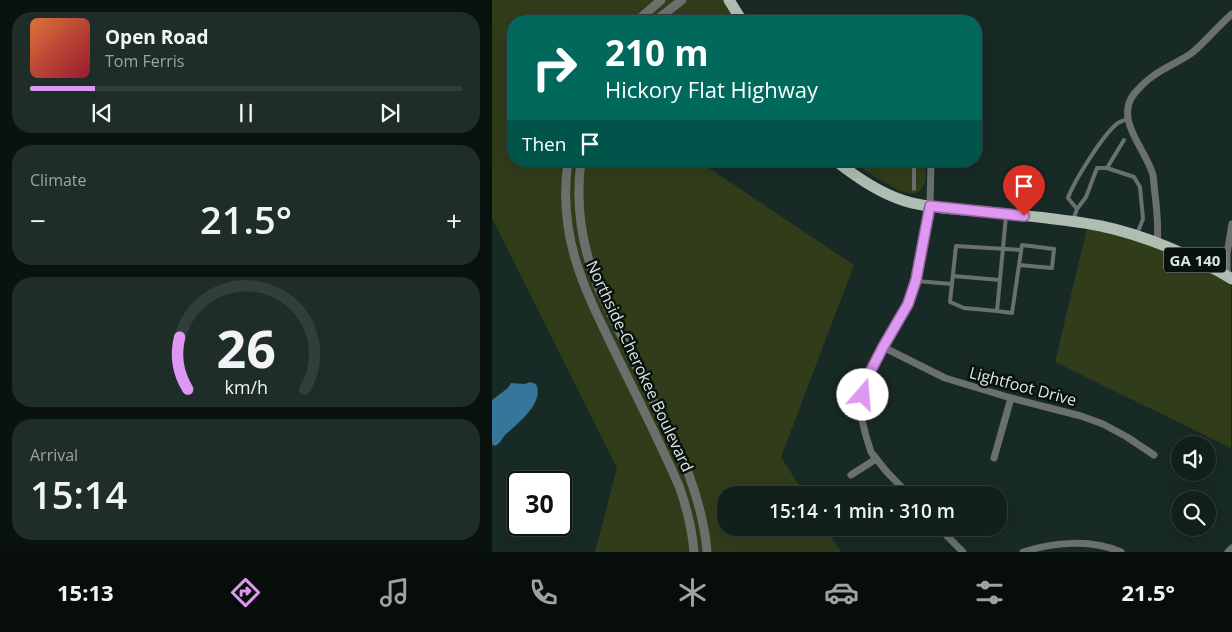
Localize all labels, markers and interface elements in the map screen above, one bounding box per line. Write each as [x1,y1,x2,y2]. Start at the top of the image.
text: Open Road [105,24,209,50]
text: 210 m [605,29,709,76]
icon: right [522,35,587,100]
text: Tom Ferris [105,50,184,72]
text: Hickory Flat Highway [605,74,818,104]
icon: previous [88,99,116,127]
icon: pause [232,99,260,127]
icon: next [376,99,404,127]
icon: arrive [576,130,604,158]
text: Then [522,131,566,157]
pin [1003,165,1045,216]
text: Climate [30,169,87,191]
icon: arrive [1010,172,1038,200]
text: 21.5° [200,193,292,245]
text: − [30,201,46,239]
text: + [446,201,462,239]
road number: GA 140 [1164,248,1226,272]
street label: Northside-Cherokee Boulevard [581,257,699,475]
text: 26 [216,312,276,383]
street label: Lightfoot Drive [967,361,1079,411]
position arrow [836,368,888,420]
text: km/h [224,375,268,399]
map controls [1171,436,1216,536]
button: sound [1171,436,1216,481]
text: Arrival [30,444,78,466]
text: 15:14 [30,468,127,520]
speed limit sign: 30 [507,471,572,536]
button: search [1171,491,1216,536]
text: 15:14 · 1 min · 310 m [769,498,955,524]
icon: directions [228,575,263,610]
icon: music [377,575,412,610]
icon: phone [526,575,561,610]
icon: climate [675,575,710,610]
icon: car [824,575,859,610]
icon: filters [972,575,1007,610]
text: 15:13 [57,577,114,607]
text: 21.5° [1121,577,1175,607]

